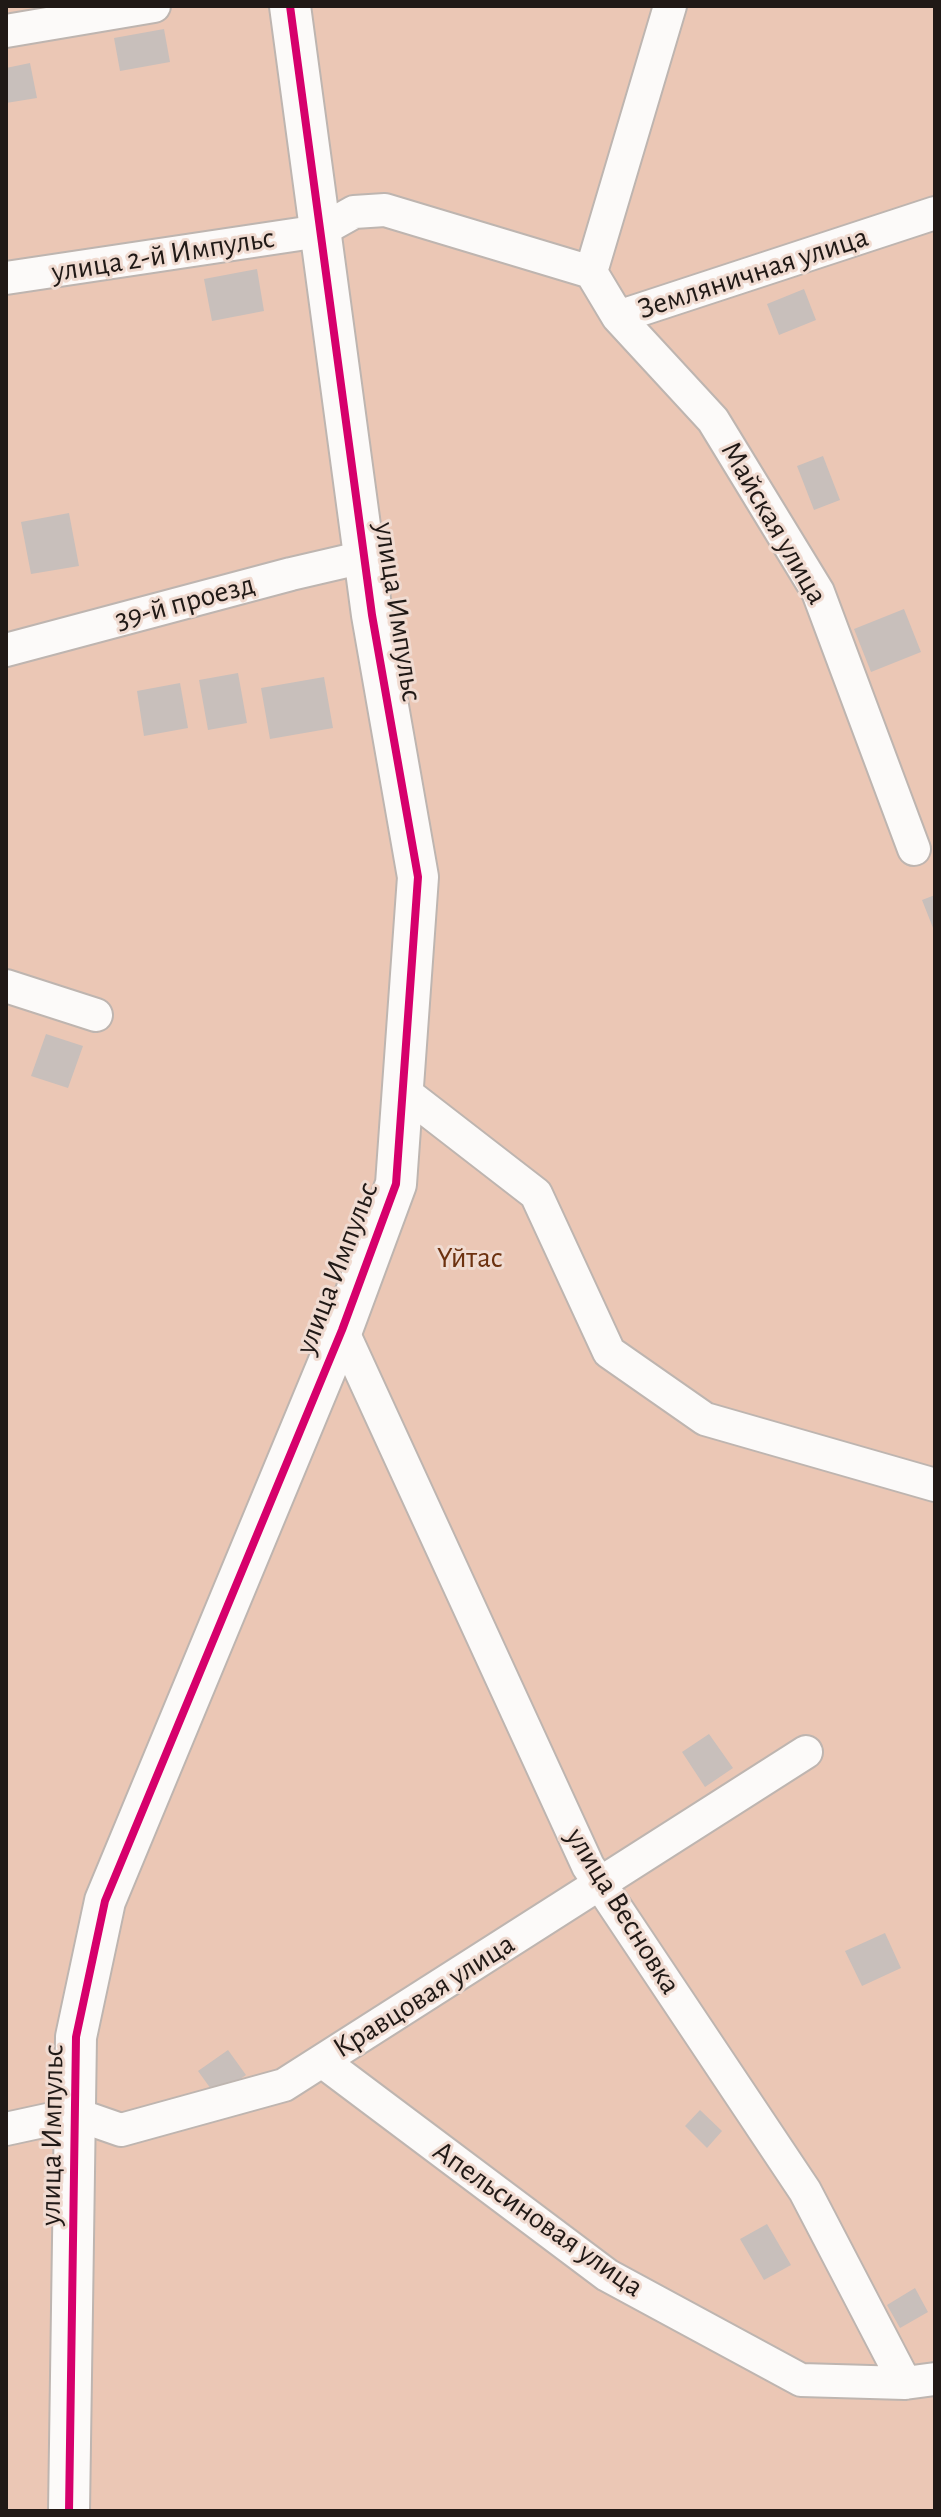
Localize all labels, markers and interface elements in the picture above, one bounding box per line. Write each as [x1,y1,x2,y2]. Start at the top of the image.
street label: Земляничная улица [633,219,873,327]
street label: улица 2-й Импульс [49,220,277,290]
street label: Майская улица [713,435,835,611]
street label: улица Импульс [366,520,430,704]
street label: 39-й проезд [111,566,259,638]
street label: улица Импульс [288,1177,386,1359]
park label: Үйтас [437,1240,503,1276]
street label: улица Весновка [558,1821,688,2001]
street label: Кравцовая улица [326,1926,522,2066]
street label: улица Импульс [32,2044,72,2226]
street label: Апельсиновая улица [426,2133,650,2305]

